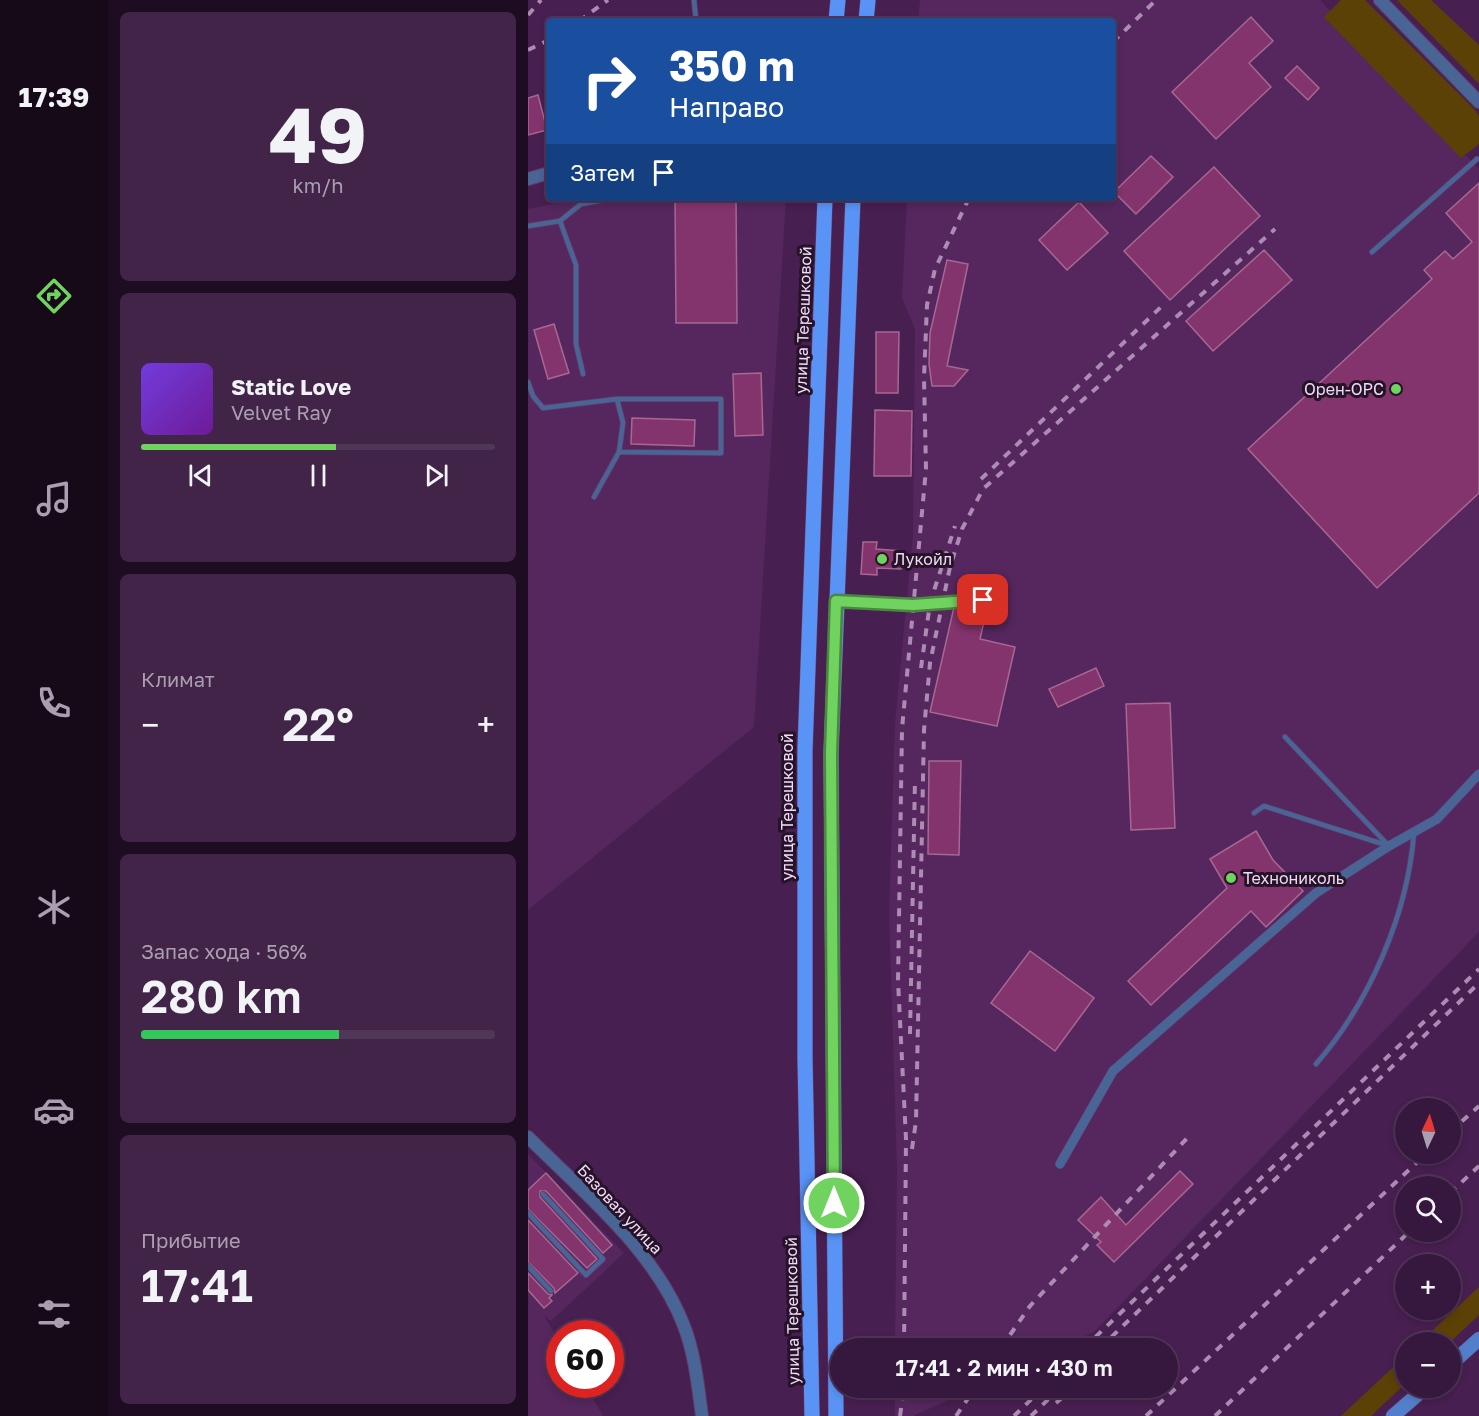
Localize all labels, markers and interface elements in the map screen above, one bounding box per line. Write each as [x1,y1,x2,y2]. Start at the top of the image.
text: 350 m [669,40,795,90]
icon: right [570,42,648,120]
text: 17:39 [19,81,89,113]
text: 49 [269,87,367,180]
text: Направо [669,91,784,123]
icon: arrive [647,156,680,189]
text: Затем [570,159,635,186]
text: km/h [293,173,343,197]
street label: улица Терешковой [790,246,816,394]
icon: directions [33,275,75,317]
text: Static Love [231,373,351,400]
place label: Орен-ОРС [1304,379,1384,399]
marker: Орен-ОРС [1389,382,1403,396]
text: Velvet Ray [231,400,332,424]
icon: previous [184,459,217,492]
icon: pause [302,459,335,492]
icon: next [420,459,453,492]
icon: music [33,478,75,520]
place label: Лукойл [894,549,952,569]
marker: Лукойл [875,552,889,566]
pin [957,574,1008,625]
icon: arrive [966,583,999,616]
text: Климат [141,667,215,691]
icon: phone [33,682,75,724]
text: 22° [282,697,354,751]
text: − [141,705,159,744]
text: + [477,705,495,744]
street label: улица Терешковой [777,733,797,881]
place label: Технониколь [1243,868,1344,888]
marker: Технониколь [1224,871,1238,885]
icon: climate [33,886,75,928]
text: Запас хода · 56% [141,939,307,963]
text: 280 km [141,969,302,1023]
icon: car [33,1089,75,1131]
north arrow [1395,1098,1461,1164]
map controls [1395,1098,1461,1398]
street label: Базовая улица [573,1160,667,1258]
position arrow [802,1171,866,1235]
button: search [1395,1176,1461,1242]
text: Прибытие [141,1228,241,1252]
street label: улица Терешковой [781,1237,803,1385]
button: + [1395,1254,1461,1320]
text: 17:41 [141,1258,253,1312]
icon: filters [33,1293,75,1335]
speed limit sign: 60 [546,1320,624,1398]
button: − [1395,1332,1461,1398]
text: 17:41 · 2 мин · 430 m [895,1354,1113,1381]

